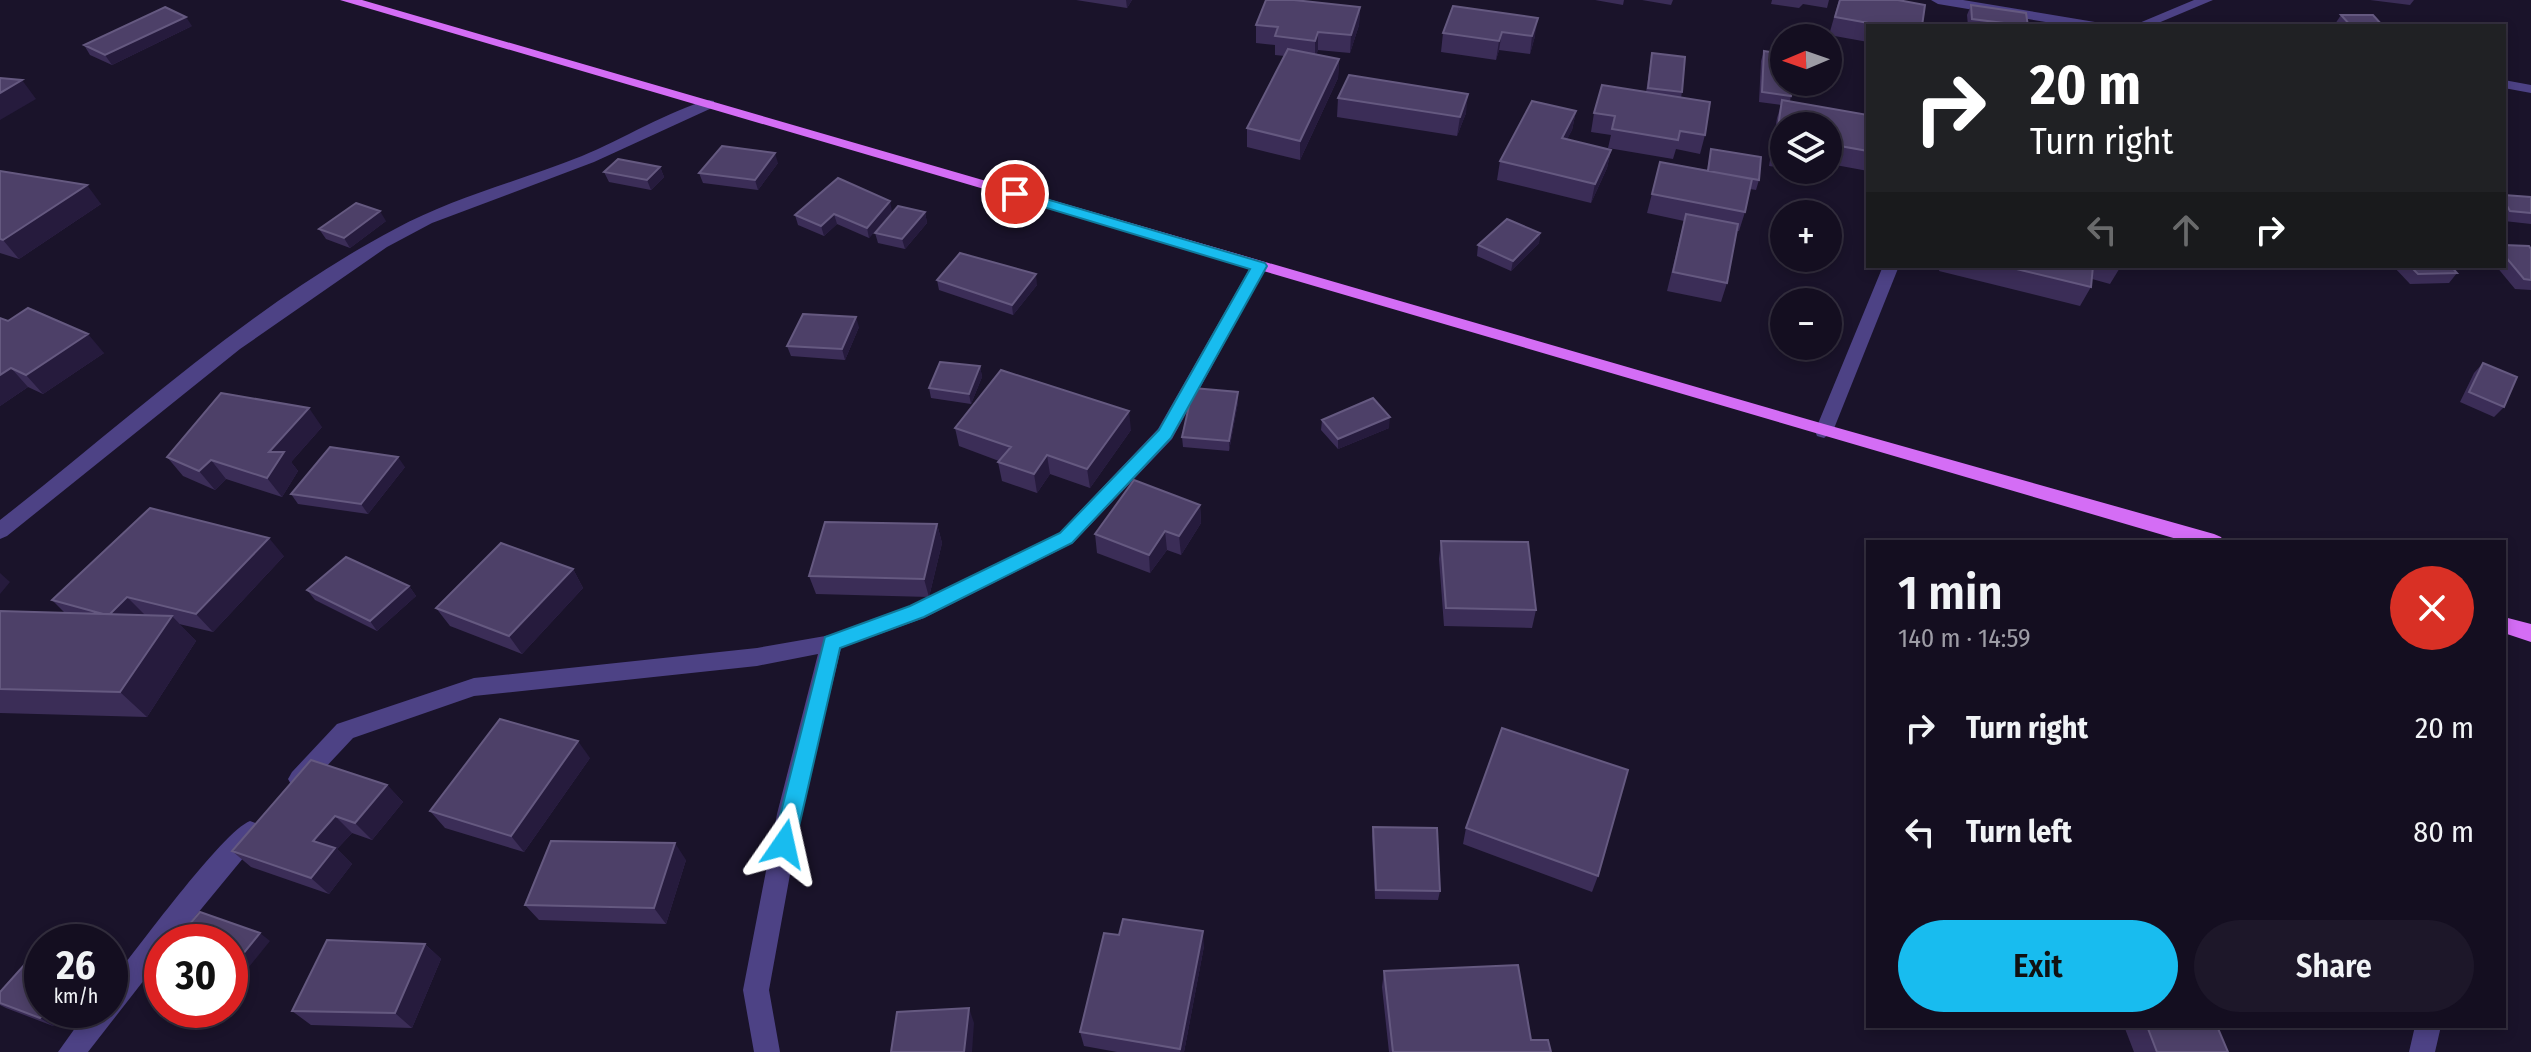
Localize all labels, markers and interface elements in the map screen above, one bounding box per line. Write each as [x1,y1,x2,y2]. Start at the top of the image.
north arrow [1770,24,1842,96]
map controls [1770,24,1842,360]
text: 20 m [2030,52,2141,119]
icon: right [1898,56,2002,160]
button: layers [1770,112,1842,184]
text: Turn right [2030,120,2173,164]
pin [981,160,1049,228]
icon: arrive [993,172,1037,216]
button: + [1770,200,1842,272]
icon: left [2080,208,2124,252]
icon: ahead [2164,208,2208,252]
icon: right [2248,208,2292,252]
button: − [1770,288,1842,360]
text: 1 min [1898,564,2003,622]
button: close [2390,566,2474,650]
text: 140 m · 14:59 [1898,623,2031,654]
icon: right [1898,706,1942,750]
text: Turn right [1966,710,2088,746]
text: 20 m [2415,710,2474,746]
position arrow [742,802,826,886]
icon: left [1898,810,1942,854]
text: Turn left [1966,814,2072,850]
text: 80 m [2413,814,2474,850]
button: Exit [1898,920,2178,1012]
button: Share [2194,920,2474,1012]
speed limit sign: 30 [144,924,248,1028]
text: 26 [56,942,96,990]
text: km/h [54,984,98,1008]

